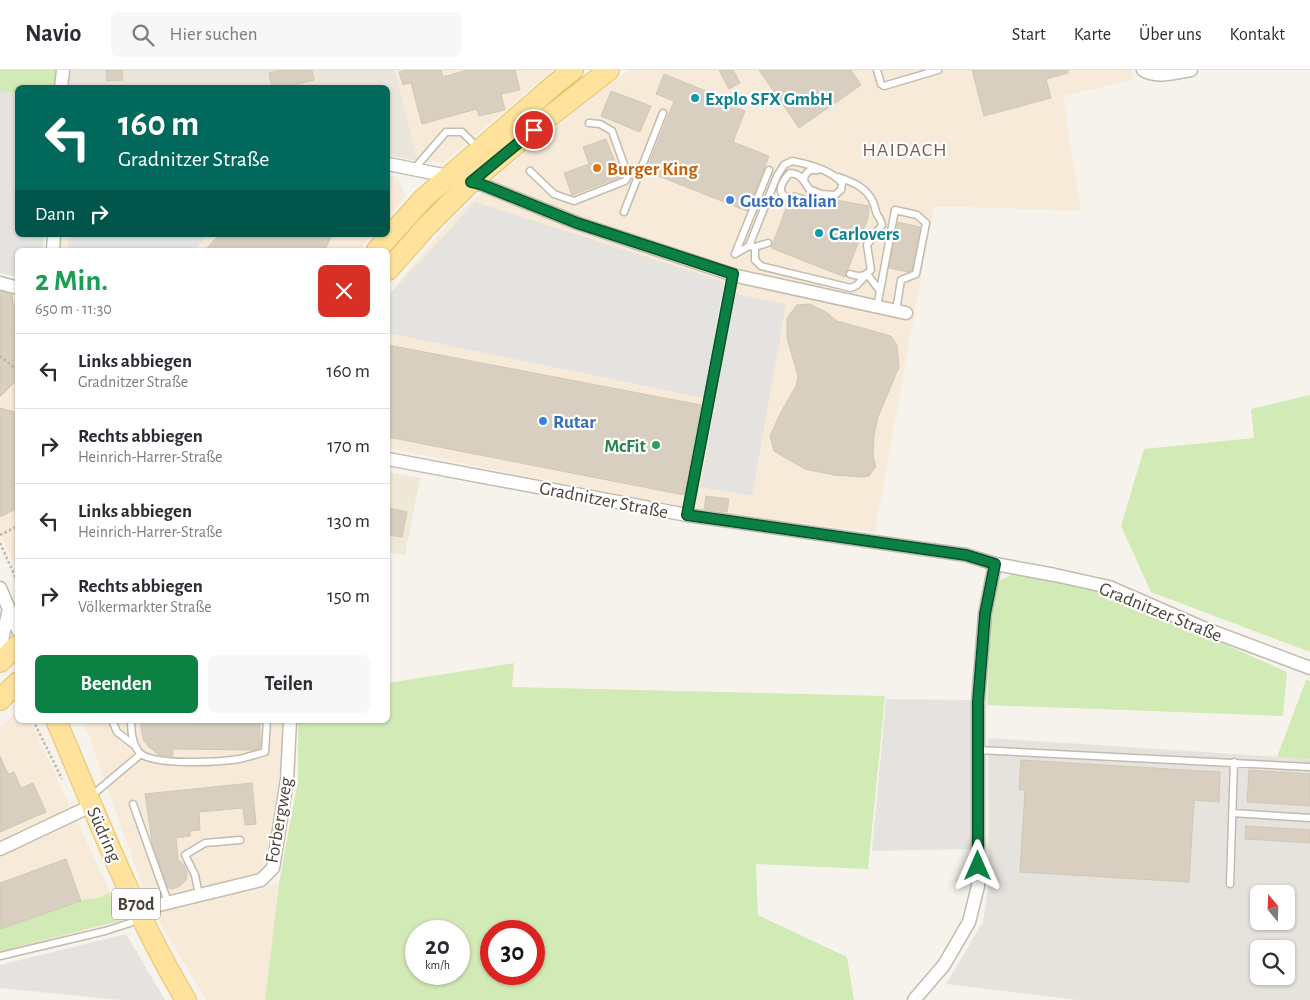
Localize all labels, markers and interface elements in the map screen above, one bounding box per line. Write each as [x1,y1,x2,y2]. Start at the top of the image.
search box [111,12,461,57]
icon: search [129,21,157,49]
text: Navio [25,22,81,46]
text: Hier suchen [169,25,258,44]
text: Start [1012,26,1046,44]
text: Karte [1074,26,1111,44]
text: Über uns [1139,26,1202,44]
text: Kontakt [1230,26,1285,44]
place label: Explo SFX GmbH [705,90,833,109]
marker: Explo SFX GmbH [689,92,701,104]
icon: left [35,105,100,170]
text: 160 m [118,107,199,142]
pin [513,109,555,151]
icon: arrive [520,116,548,144]
district label: HAIDACH [862,140,948,160]
text: Gradnitzer Straße [118,148,269,170]
place label: Burger King [607,160,698,179]
marker: Burger King [591,162,603,174]
place label: Gusto Italian [740,192,837,211]
marker: Gusto Italian [724,194,736,206]
icon: right [85,200,113,228]
text: Dann [35,205,75,224]
place label: Carlovers [829,225,900,244]
marker: Carlovers [813,227,825,239]
button: close [318,265,370,317]
text: 2 Min. [35,266,108,296]
text: 650 m · 11:30 [35,301,112,317]
text: Links abbiegen [78,352,192,371]
icon: left [35,357,63,385]
text: 160 m [326,362,370,381]
text: Gradnitzer Straße [78,374,188,390]
place label: Rutar [553,413,596,432]
marker: Rutar [537,415,549,427]
text: Rechts abbiegen [78,427,203,446]
icon: right [35,432,63,460]
text: 170 m [327,437,370,456]
place label: McFit [604,437,647,456]
marker: McFit [650,439,662,451]
text: Heinrich-Harrer-Straße [78,449,222,465]
street label: Gradnitzer Straße [538,479,670,522]
text: Links abbiegen [78,502,192,521]
icon: left [35,507,63,535]
text: 130 m [327,512,370,531]
text: Heinrich-Harrer-Straße [78,524,222,540]
text: Rechts abbiegen [78,577,203,596]
street label: Gradnitzer Straße [1096,579,1225,646]
icon: right [35,582,63,610]
text: 150 m [327,587,370,606]
text: Völkermarkter Straße [78,599,212,615]
button: Beenden [35,655,198,713]
button: Teilen [208,655,370,713]
street label: Forbergweg [263,775,297,865]
street label: Südring [83,804,124,866]
position arrow [951,839,1003,891]
north arrow [1250,885,1295,930]
map controls [1250,885,1295,985]
road number: B70d [112,889,160,920]
speed limit sign: 30 [480,920,545,985]
text: 20 [425,934,450,959]
button: search [1250,940,1295,985]
text: km/h [425,959,450,971]

